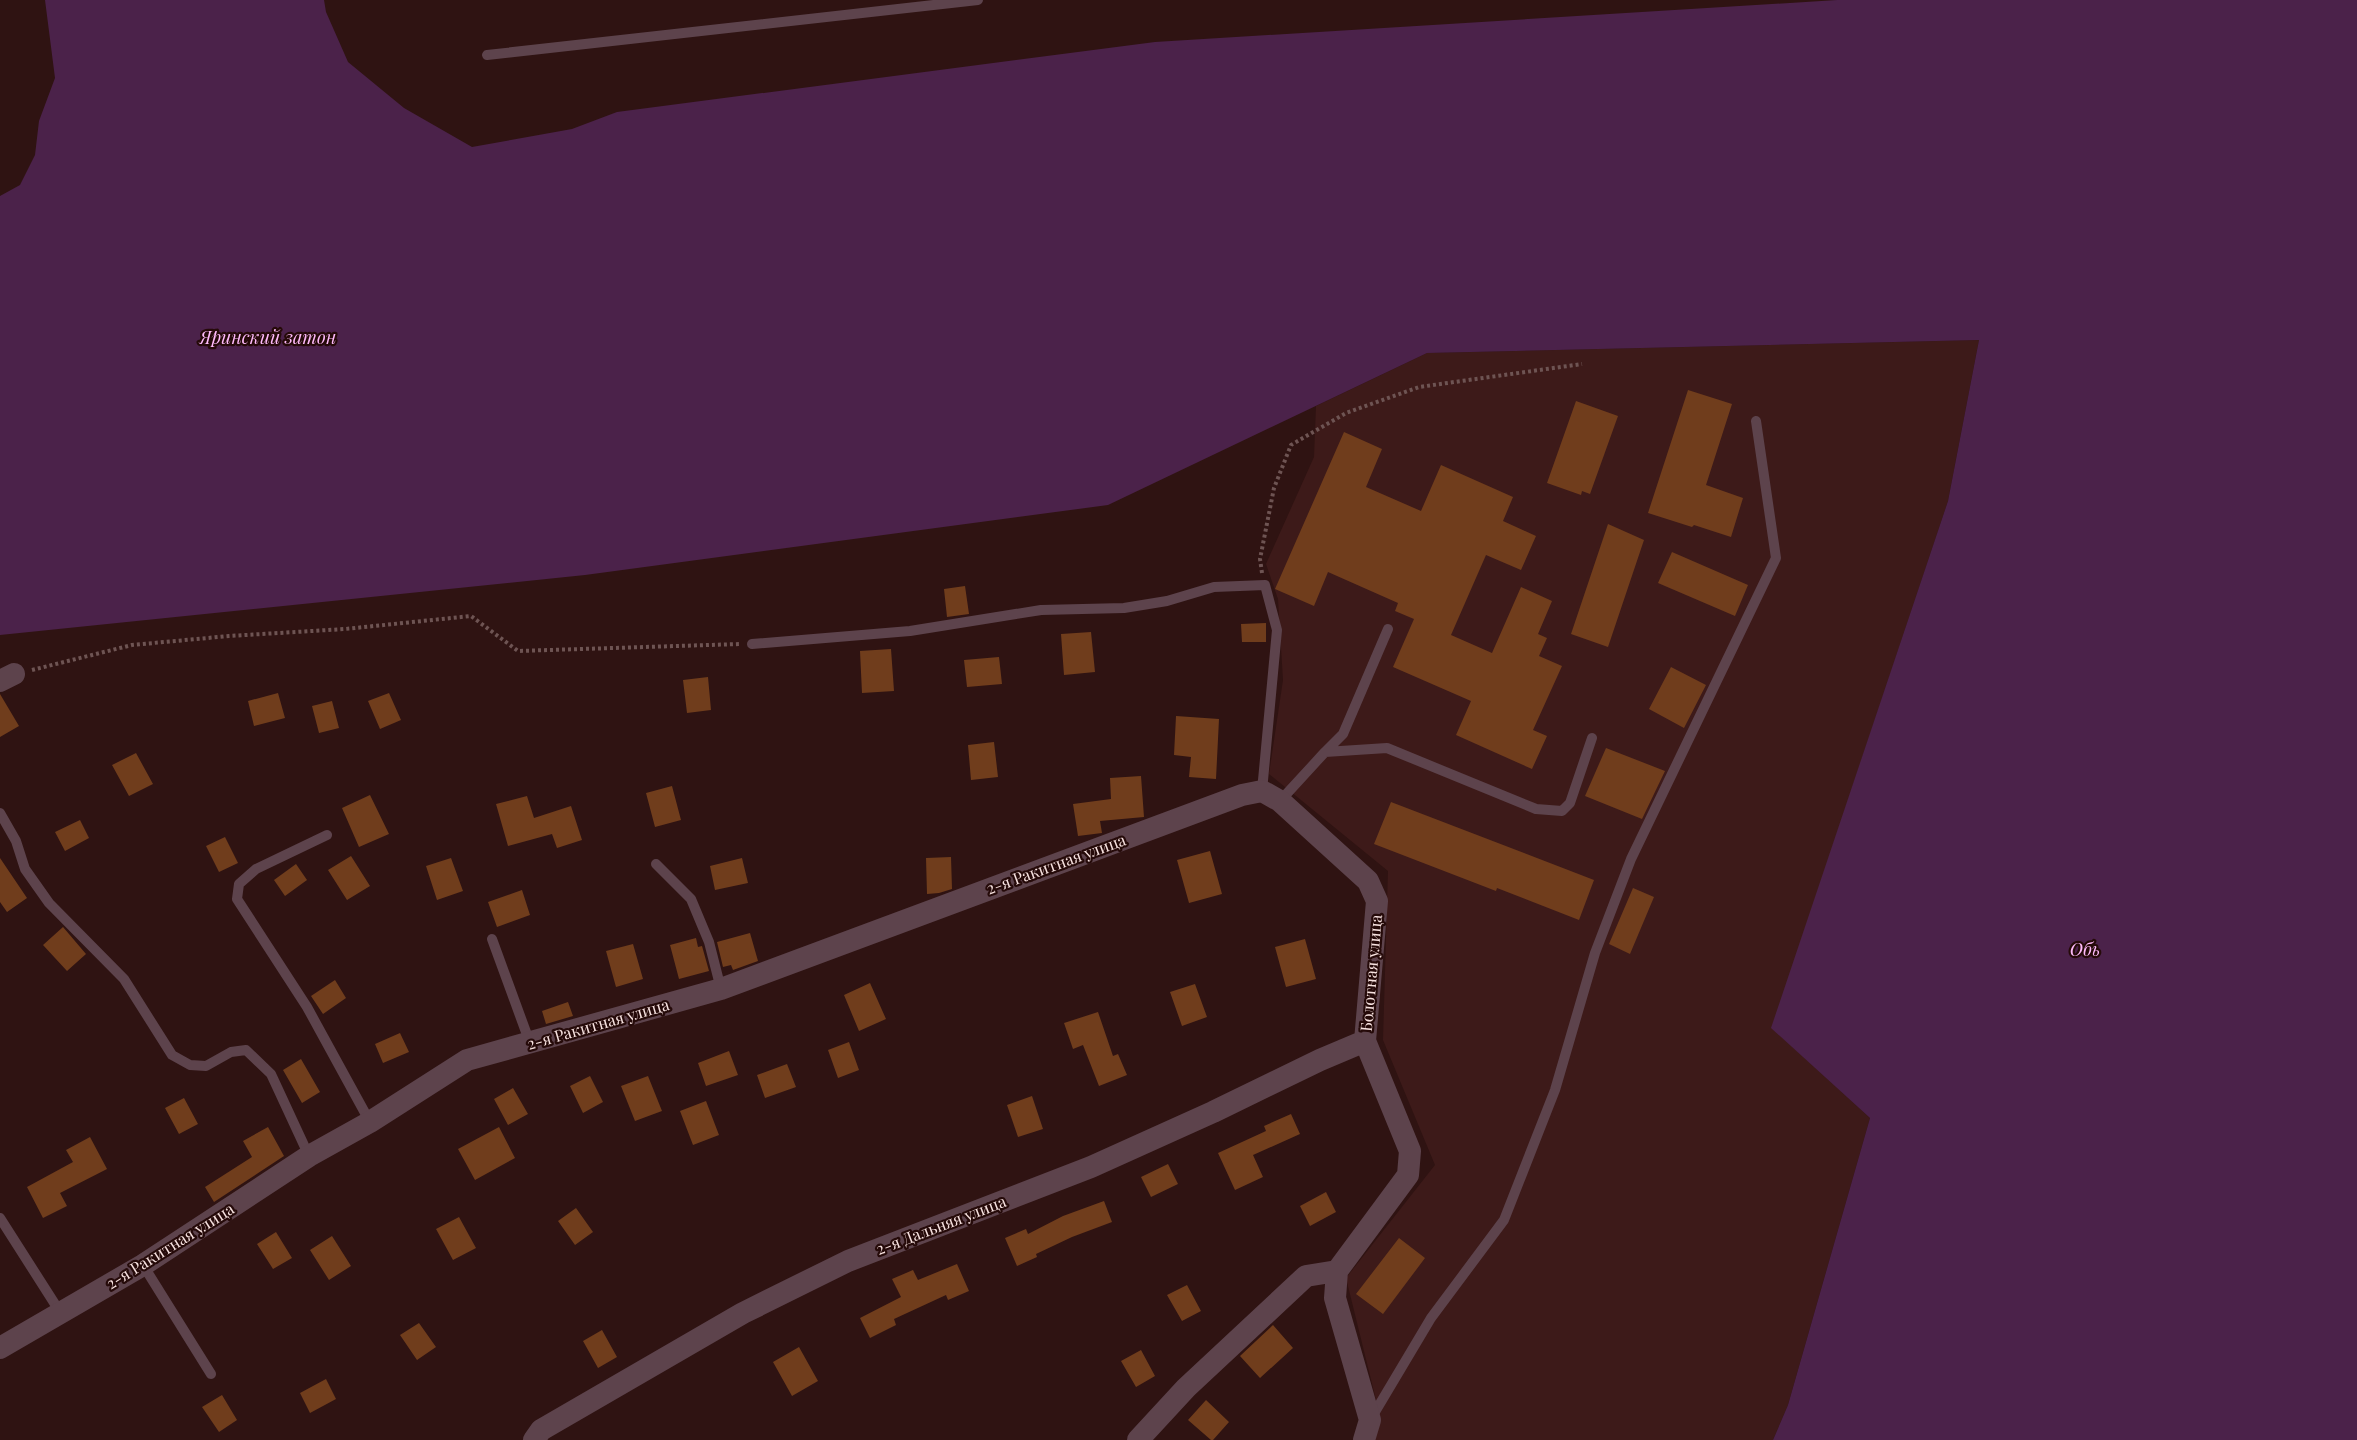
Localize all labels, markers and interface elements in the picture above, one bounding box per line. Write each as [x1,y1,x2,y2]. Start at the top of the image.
water label: Яринский затон [198,325,336,349]
street label: 2-я Ракитная улица [983,829,1129,899]
street label: Болотная улица [1355,914,1386,1032]
water label: Обь [2070,937,2100,961]
street label: 2-я Ракитная улица [524,993,671,1054]
street label: 2-я Дальняя улица [873,1190,1009,1259]
street label: 2-я Ракитная улица [102,1198,238,1293]

